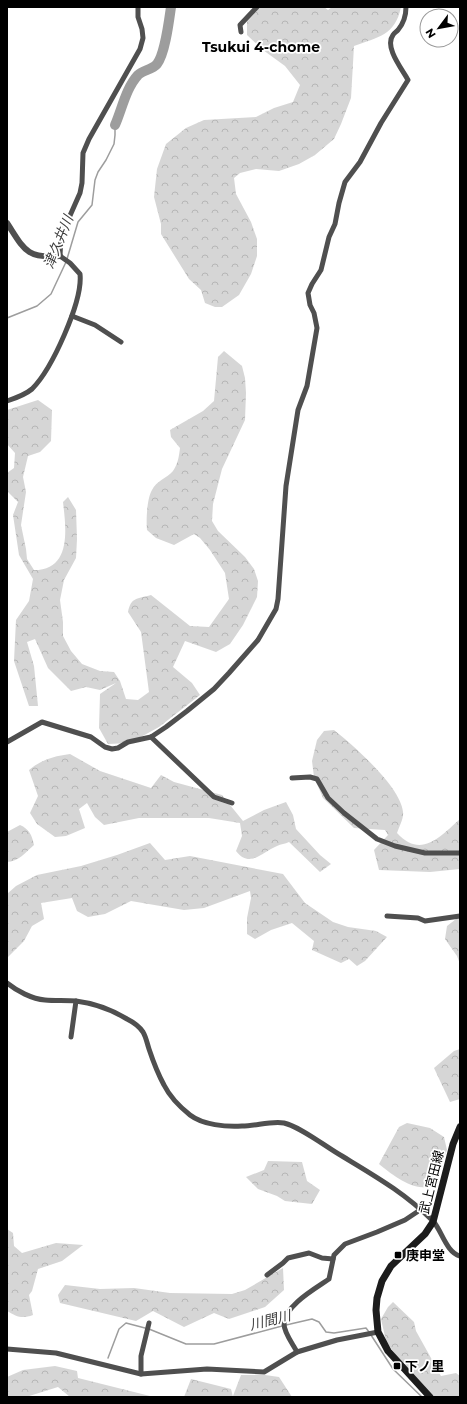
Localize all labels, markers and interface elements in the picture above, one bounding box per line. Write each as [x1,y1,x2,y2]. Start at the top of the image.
north arrow [419,8,459,48]
text: N [422,26,439,41]
district label: Tsukui 4-chome [202,38,320,56]
water label: 津久井川 [39,211,78,271]
street label: 武上宮田線 [415,1149,447,1215]
place label: 庚申堂 [406,1247,445,1263]
marker: 庚申堂 [393,1250,403,1260]
water label: 川間川 [247,1306,294,1334]
place label: 下ノ里 [405,1358,444,1374]
marker: 下ノ里 [392,1361,402,1371]

